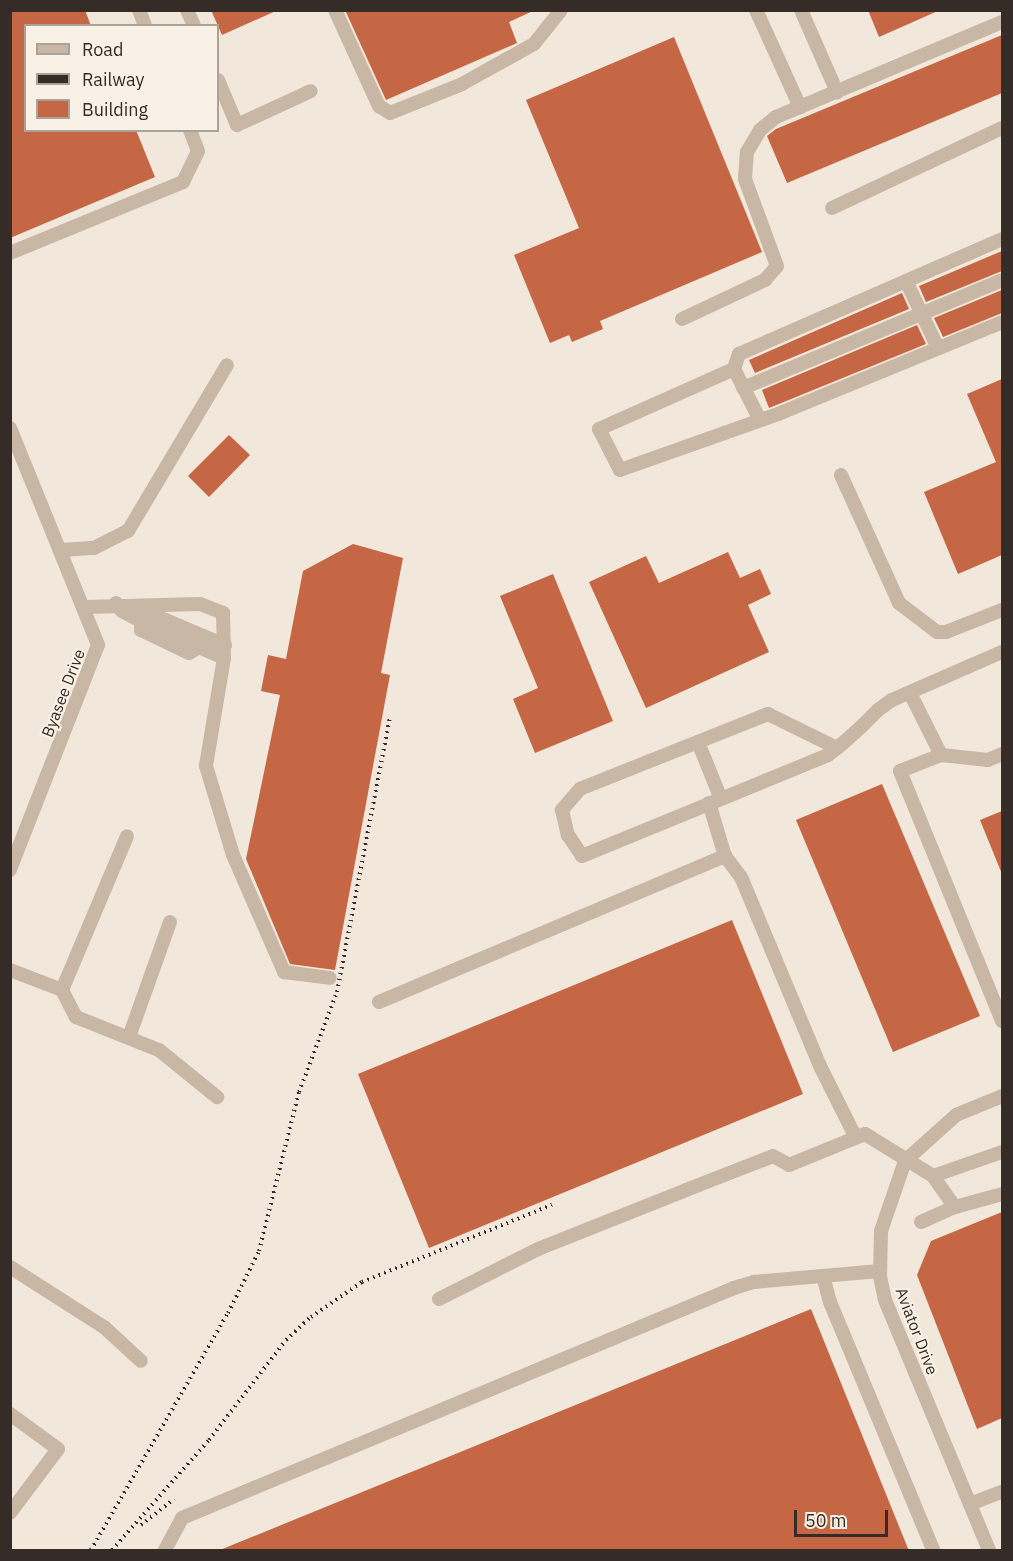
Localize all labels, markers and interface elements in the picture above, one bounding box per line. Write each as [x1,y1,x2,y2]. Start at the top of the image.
legend [24,24,219,132]
text: Road [82,38,123,61]
text: Railway [82,68,144,91]
text: Building [82,98,148,121]
street label: Byasee Drive [37,646,89,740]
street label: Aviator Drive [892,1285,942,1377]
scale bar [797,1498,892,1536]
text: 50 m [805,1509,847,1532]

